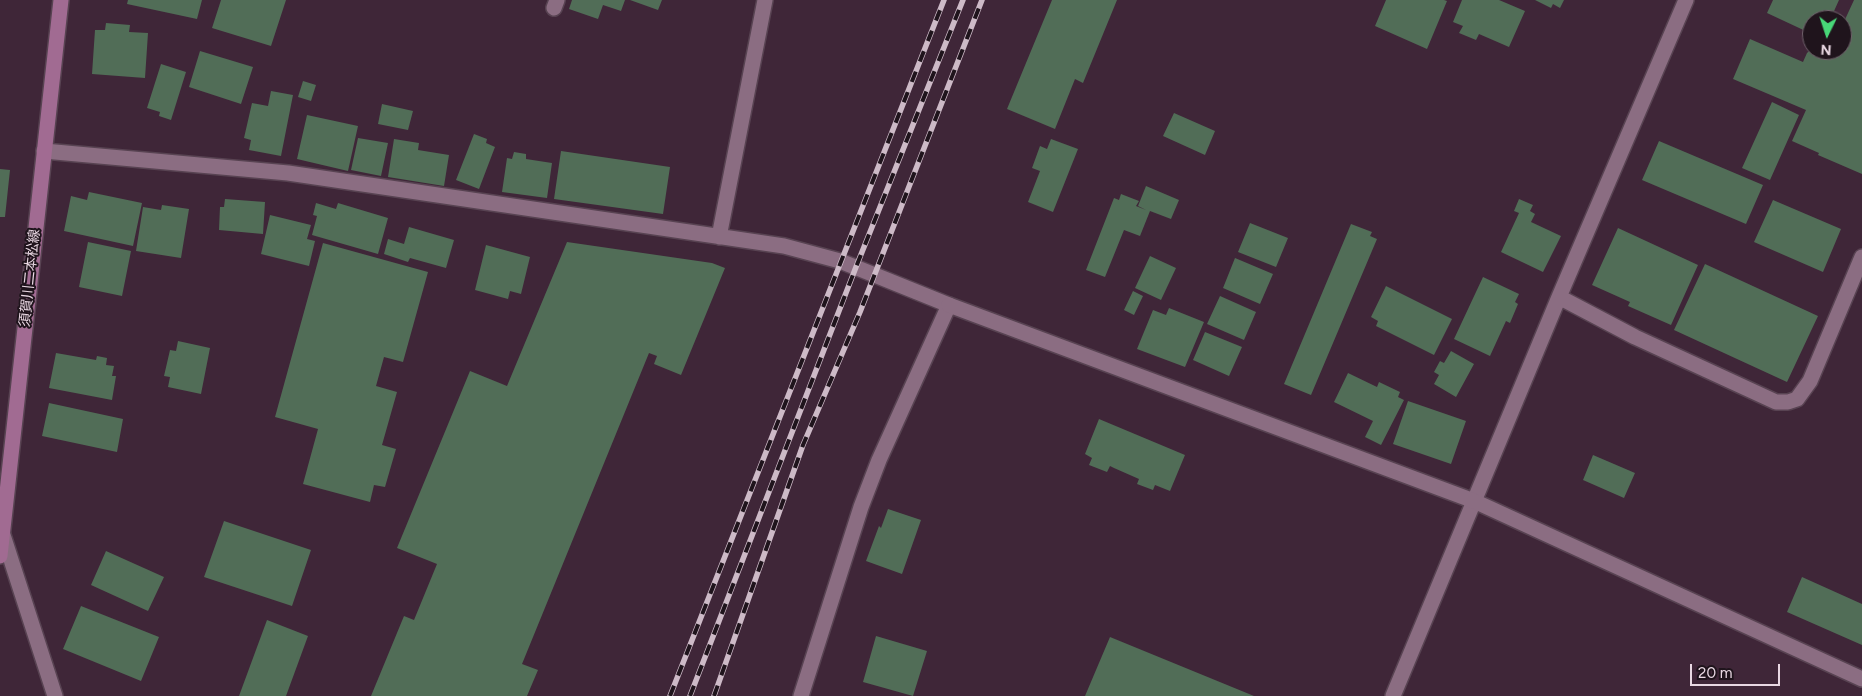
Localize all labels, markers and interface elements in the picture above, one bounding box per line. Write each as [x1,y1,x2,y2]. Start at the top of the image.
north arrow [1802,10,1852,60]
text: N [1820,41,1832,58]
street label: 須賀川二本松線 [17,228,43,328]
scale bar [1692,654,1782,686]
text: 20 m [1698,664,1732,682]

